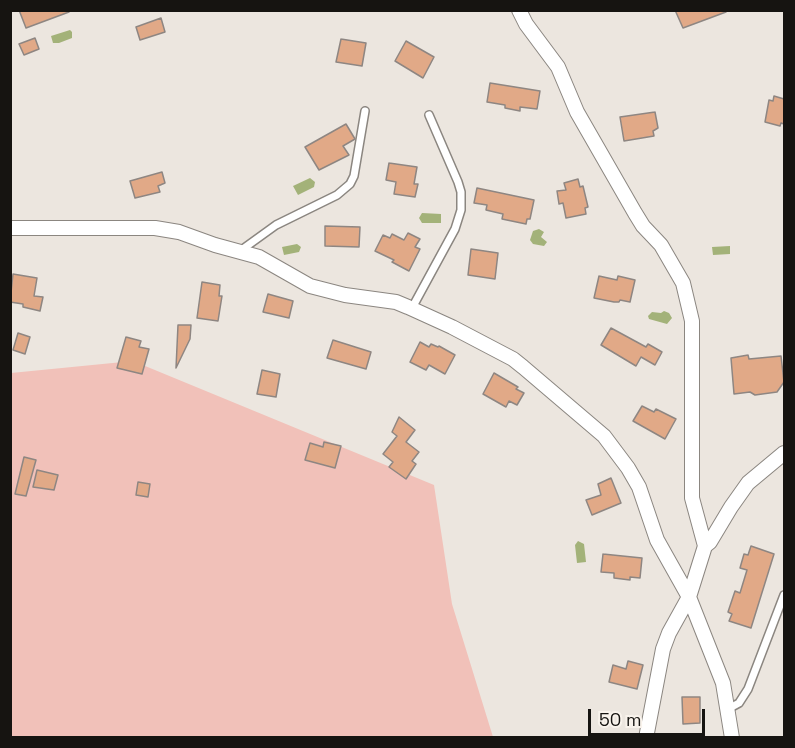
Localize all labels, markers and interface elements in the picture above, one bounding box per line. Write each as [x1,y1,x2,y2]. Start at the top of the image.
scale bar [591,697,708,735]
text: 50 m [599,708,641,731]

